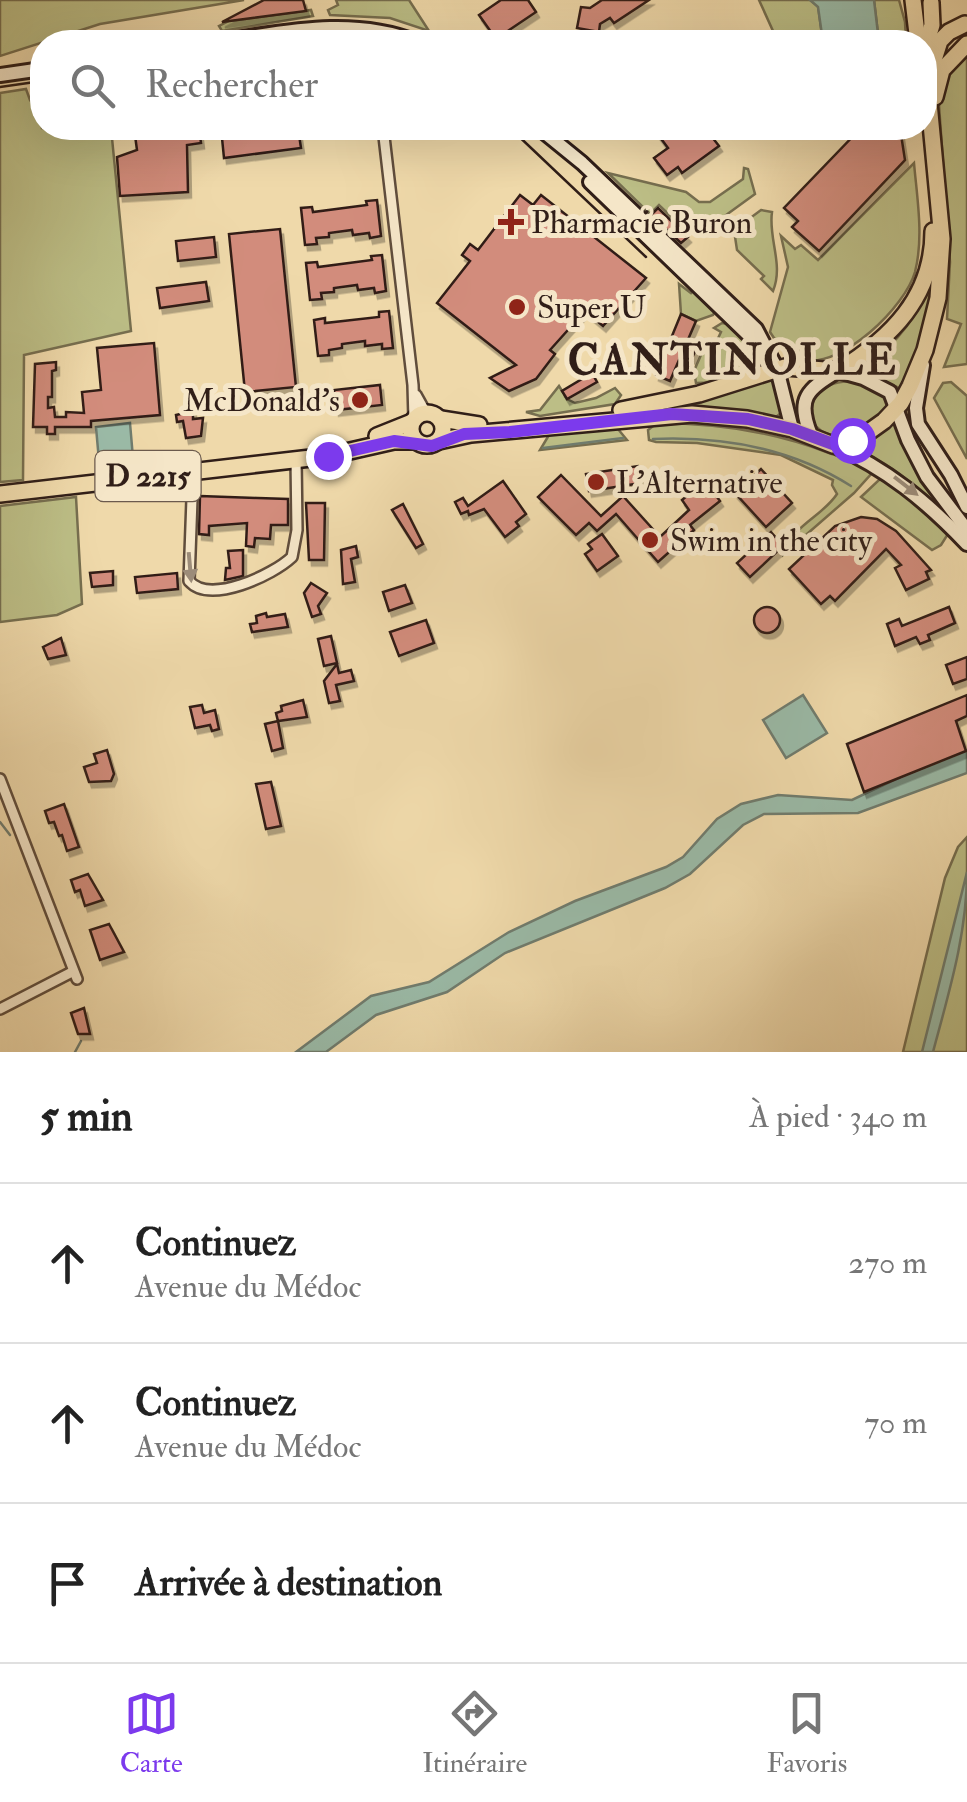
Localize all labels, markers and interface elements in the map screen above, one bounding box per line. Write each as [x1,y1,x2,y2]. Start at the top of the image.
search box [30,30,937,140]
icon: search [65,58,120,113]
text: Rechercher [145,61,318,109]
place label: Pharmacie Buron [531,203,752,243]
marker: Pharmacie Buron [500,211,522,233]
place label: Super U [537,288,646,328]
marker: Super U [506,296,528,318]
district label: CANTINOLLE [568,335,898,387]
place label: McDonald's [183,381,340,421]
marker: McDonald's [349,389,371,411]
route start [830,418,876,464]
route end [306,434,352,480]
road number: D 2215 [96,451,200,501]
place label: L'Alternative [616,463,783,503]
marker: L'Alternative [585,471,607,493]
one-way arrow [893,475,919,496]
place label: Swim in the city [670,521,873,561]
marker: Swim in the city [639,529,661,551]
one-way arrow [182,552,198,583]
text: 5 min [40,1091,133,1143]
text: À pied · 340 m [749,1097,927,1137]
text: Continuez [135,1219,296,1267]
icon: ahead [40,1236,95,1291]
text: 270 m [848,1243,927,1283]
text: Avenue du Médoc [135,1267,361,1307]
text: Continuez [135,1379,296,1427]
icon: ahead [40,1396,95,1451]
text: 70 m [864,1403,927,1443]
text: Avenue du Médoc [135,1427,361,1467]
icon: arrive [40,1556,95,1611]
text: Arrivée à destination [135,1559,442,1607]
tab: Carte [120,1686,183,1781]
tab: Itinéraire [422,1686,527,1781]
tab: Favoris [767,1686,847,1781]

